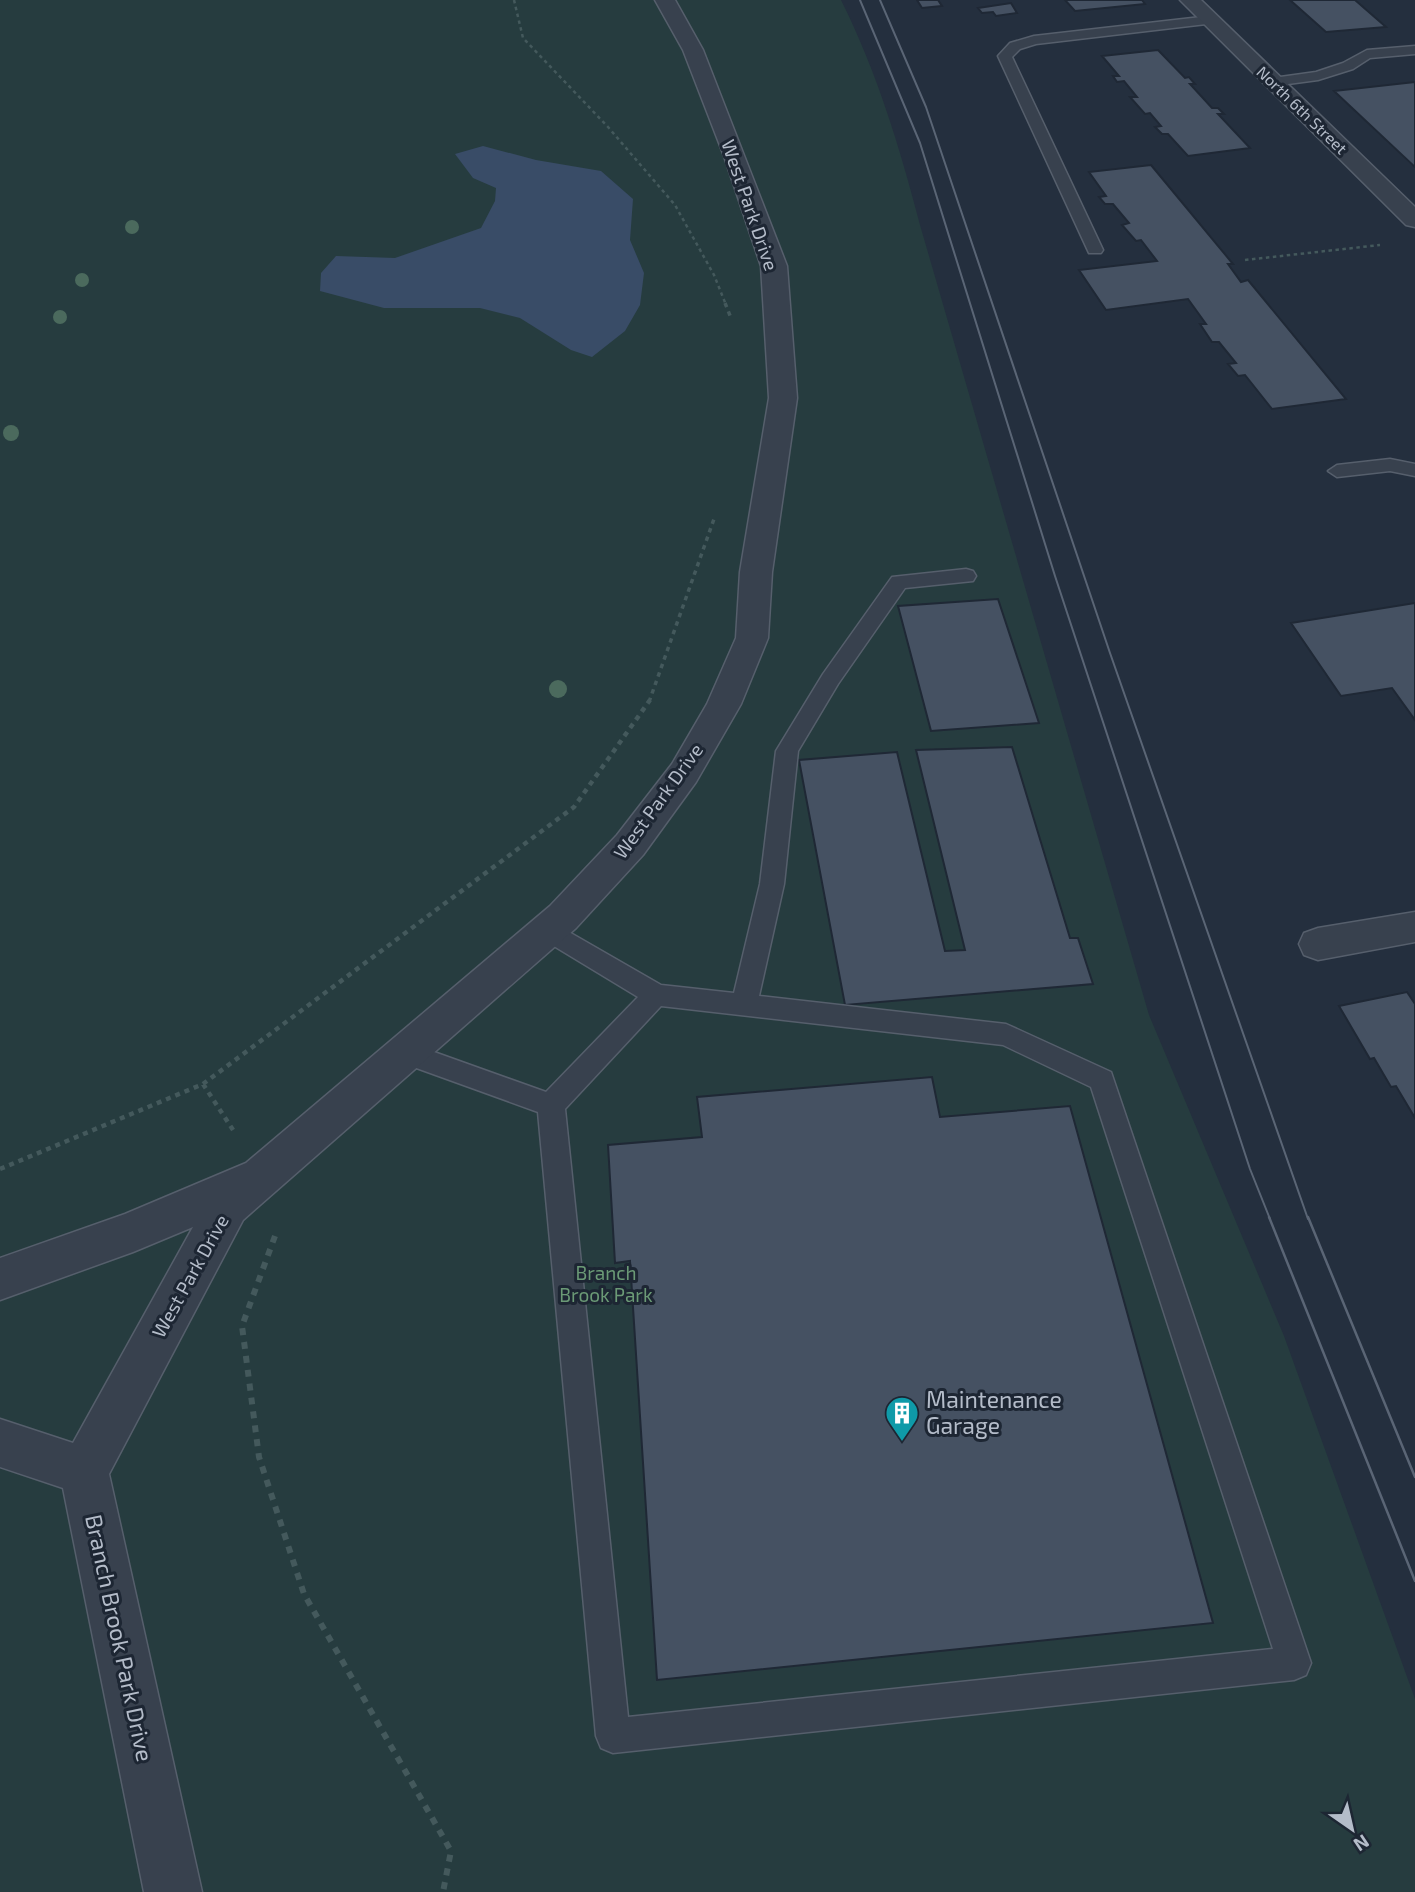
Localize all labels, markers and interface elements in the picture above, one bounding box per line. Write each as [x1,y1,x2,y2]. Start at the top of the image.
street label: North 6th Street [1253,62,1352,158]
street label: West Park Drive [717,136,784,273]
street label: West Park Drive [608,739,707,863]
street label: West Park Drive [146,1210,233,1341]
park label: Branch Brook Park [559,1261,653,1306]
place label: Maintenance Garage [926,1385,1062,1439]
building icon: Maintenance Garage [883,1394,921,1443]
street label: Branch Brook Park Drive [80,1512,160,1764]
north arrow [1317,1794,1387,1864]
text: N [1350,1830,1374,1857]

